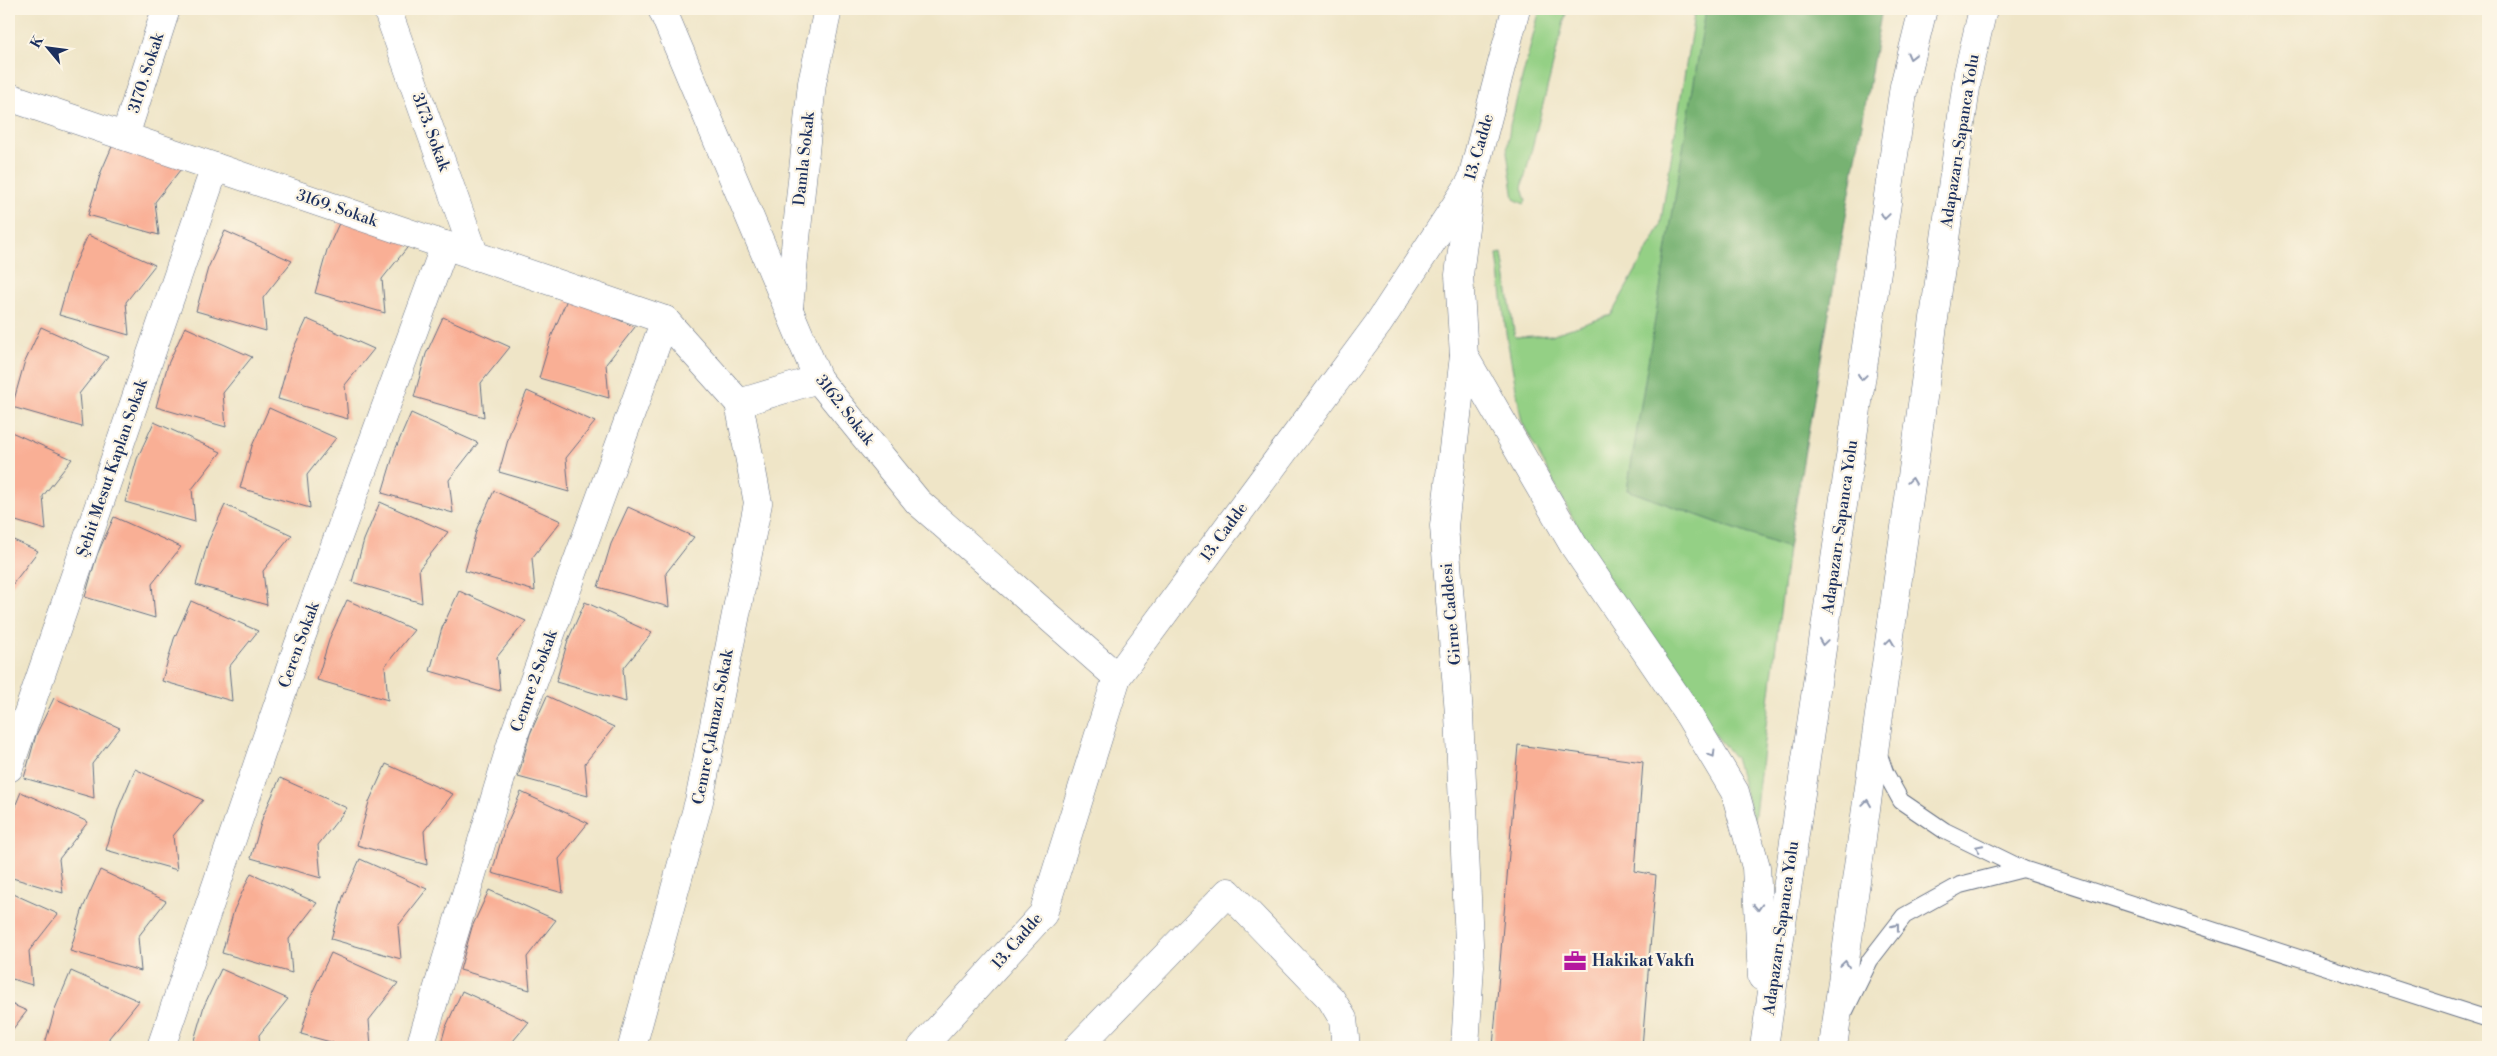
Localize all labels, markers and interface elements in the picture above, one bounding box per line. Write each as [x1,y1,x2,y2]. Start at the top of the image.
north arrow [22,22,72,72]
street label: 3170. Sokak [124,29,169,116]
text: K [27,32,48,52]
one-way arrow [1906,52,1917,61]
street label: Adapazarı-Sapanca Yolu [1936,53,1984,230]
street label: 3173. Sokak [408,90,455,175]
street label: Damla Sokak [789,109,819,207]
street label: 13. Cadde [1460,112,1498,182]
street label: 3169. Sokak [294,185,382,232]
one-way arrow [1880,213,1891,221]
street label: 3162. Sokak [811,371,880,451]
one-way arrow [1857,373,1867,382]
street label: Şehit Mesut Kaplan Sokak [72,375,152,560]
street label: Adapazarı-Sapanca Yolu [1818,439,1862,616]
one-way arrow [1906,477,1917,485]
street label: 13. Cadde [1196,499,1252,565]
street label: Girne Caddesi [1437,562,1465,666]
street label: Ceren Sokak [274,598,324,691]
street label: Cemre 2 Sokak [506,626,562,735]
one-way arrow [1818,638,1829,646]
one-way arrow [1884,638,1894,647]
street label: Cemre Çıkmazı Sokak [688,646,738,806]
one-way arrow [1706,748,1716,757]
one-way arrow [1861,799,1872,807]
street label: Adapazarı-Sapanca Yolu [1759,840,1803,1017]
one-way arrow [1975,843,1984,854]
one-way arrow [1753,903,1764,911]
street label: 13. Cadde [987,909,1047,973]
one-way arrow [1890,923,1899,932]
office icon: Hakikat Vakfı [1562,948,1588,974]
place label: Hakikat Vakfı [1592,951,1694,971]
one-way arrow [1839,960,1850,968]

